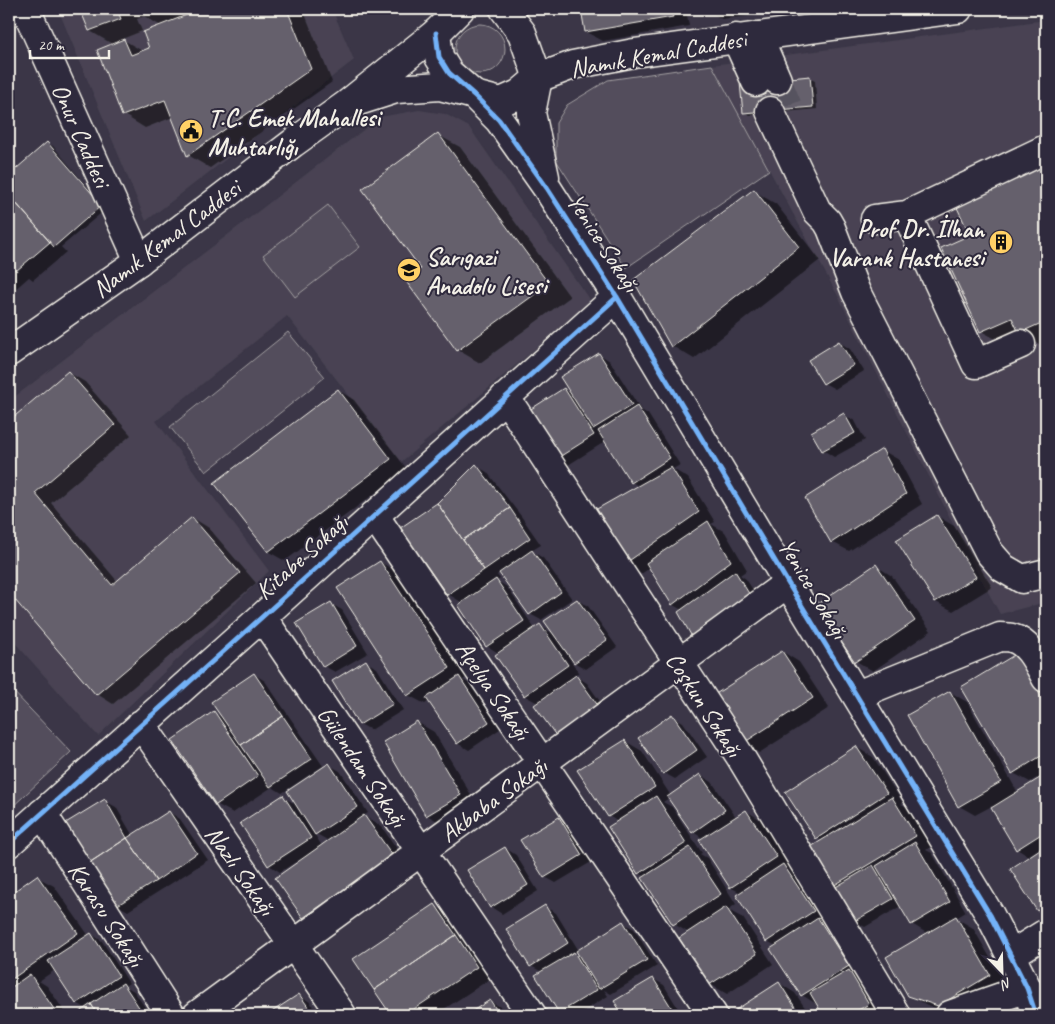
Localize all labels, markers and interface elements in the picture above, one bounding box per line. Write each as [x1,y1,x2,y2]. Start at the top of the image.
street label: Namık Kemal Caddesi [568,22,752,85]
scale bar [30,28,109,60]
text: 20 m [38,36,65,55]
street label: Onur Caddesi [44,78,120,195]
place label: T.C. Emek Mahallesi Muhtarlığı [208,102,383,163]
public building icon: T.C. Emek Mahallesi Muhtarlığı [178,118,204,144]
street label: Namık Kemal Caddesi [86,170,250,305]
street label: Yenice Sokağı [559,187,648,299]
place label: Prof Dr. İlhan Varank Hastanesi [829,213,987,274]
building icon: Prof Dr. İlhan Varank Hastanesi [988,229,1014,255]
place label: Sarıgazi Anadolu Lisesi [426,241,550,302]
school or university icon: Sarıgazi Anadolu Lisesi [396,257,422,283]
street label: Kitabe Sokağı [249,506,356,607]
street label: Yenice Sokağı [771,532,856,646]
street label: Açelya Sokağı [448,635,539,748]
street label: Coşkun Sokağı [658,646,751,764]
street label: Gülendam Sokağı [310,700,415,834]
street label: Akbaba Sokağı [434,749,555,849]
street label: Nazlı Sokağı [198,820,283,923]
street label: Karasu Sokağı [60,856,153,974]
north arrow [978,946,1028,996]
text: N [997,974,1014,994]

